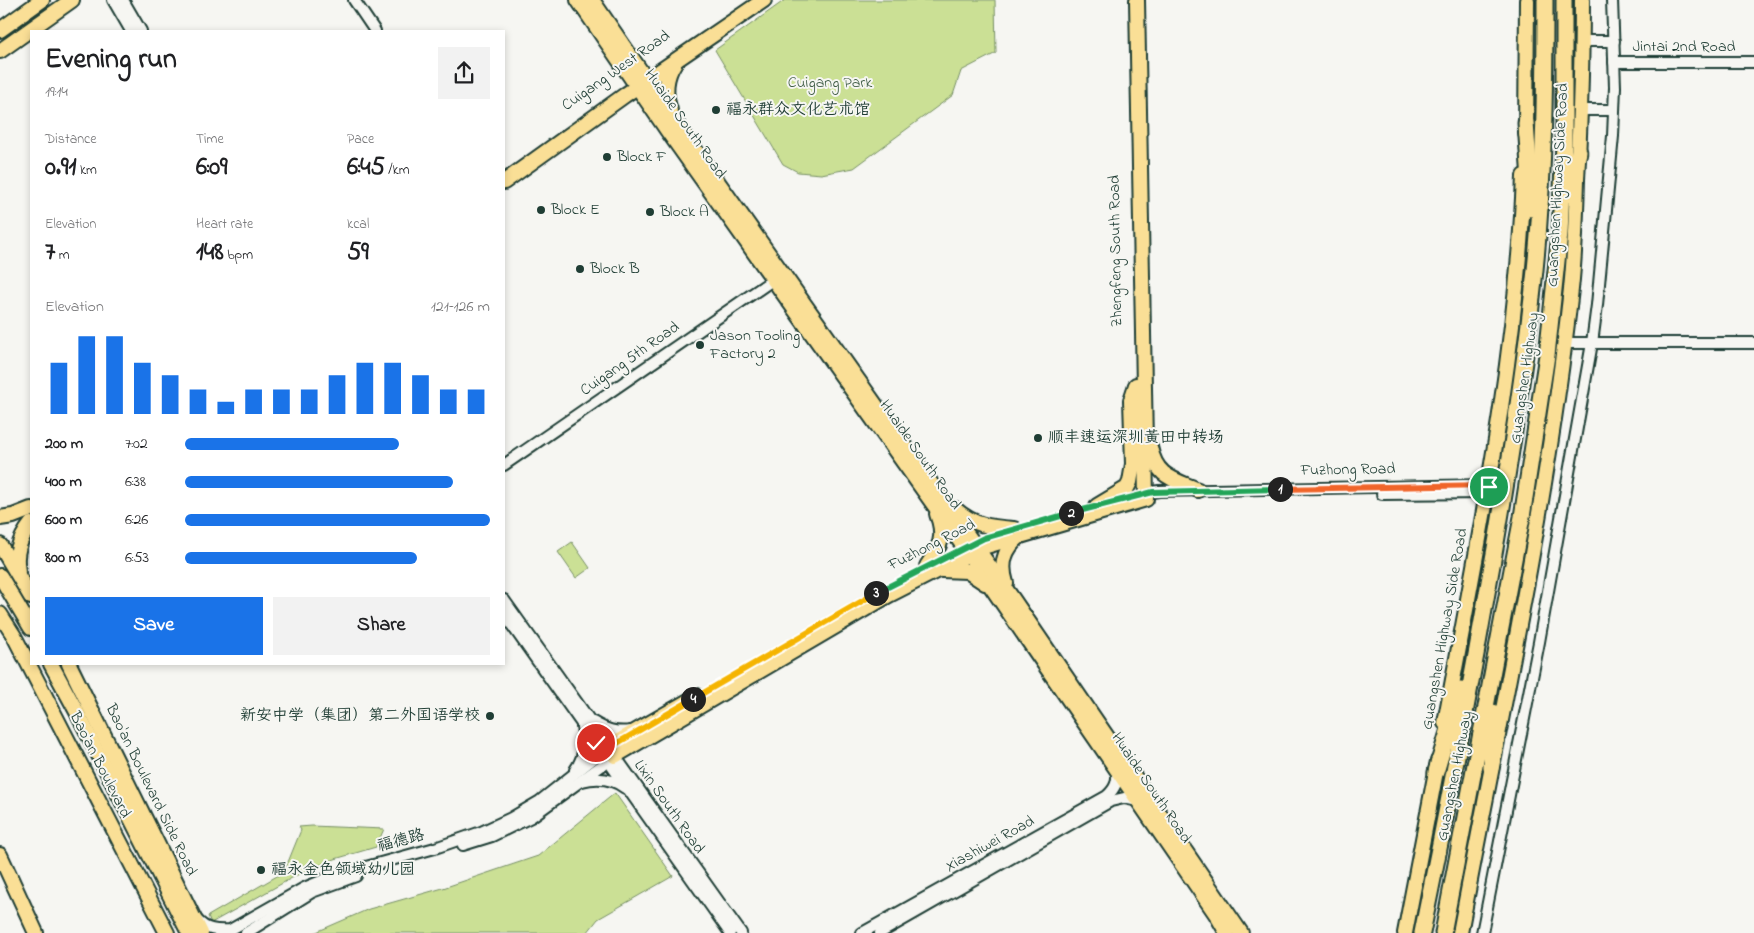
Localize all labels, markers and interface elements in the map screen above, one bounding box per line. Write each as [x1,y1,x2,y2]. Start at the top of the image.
street label: Cuigang West Road [557,25,675,117]
street label: Jintai 2nd Road [1632,35,1736,59]
text: Evening run [45,40,177,81]
button: share [438,47,490,99]
street label: Huaide South Road [638,64,732,184]
park label: Cuigang Park [788,71,873,95]
text: 19:14 [45,80,68,104]
street label: Guangshen Highway Side Road [1541,82,1575,288]
place label: 福永群众文化艺术馆 [726,98,870,122]
marker: 福永群众文化艺术馆 [710,104,722,116]
text: Distance [45,129,97,150]
text: Time [196,129,224,150]
text: Pace [347,129,374,150]
place label: Block F [616,145,667,169]
text: 0.91 [45,150,76,186]
text: 6:09 [196,150,227,186]
text: 6:45 [347,150,385,186]
marker: Block F [601,151,613,163]
text: km [76,160,97,181]
text: /km [385,160,410,181]
street label: Zhengfeng South Road [1103,175,1129,327]
place label: Block E [550,198,600,222]
place label: Block A [659,200,709,224]
marker: Block E [535,204,547,216]
marker: Block A [644,206,656,218]
text: Elevation [45,214,96,235]
text: Heart rate [196,214,253,235]
text: kcal [347,214,369,235]
text: 7 [45,235,55,271]
text: 148 [196,235,224,271]
text: 59 [347,235,369,271]
text: m [55,245,70,266]
text: bpm [224,245,253,266]
place label: Block B [589,257,640,281]
marker: Block B [574,263,586,275]
text: Elevation [45,295,104,319]
text: 121–126 m [431,295,490,319]
street label: Guangshen Highway [1504,311,1546,445]
street label: Cuigang 5th Road [575,316,685,402]
place label: Jason Tooling Factory 2 [709,324,800,366]
marker: Jason Tooling Factory 2 [694,339,706,351]
street label: Huaide South Road [873,395,967,515]
place label: 顺丰速运深圳黄田中转场 [1048,426,1224,450]
text: 200 m [45,432,83,456]
text: 7:02 [125,432,148,456]
marker: 顺丰速运深圳黄田中转场 [1032,432,1044,444]
street label: Fuzhong Road [1299,457,1396,483]
pin [1468,466,1510,508]
text: 400 m [45,470,82,494]
text: 6:38 [125,470,146,494]
icon: arrive [1475,473,1503,501]
pin: 1 [1268,476,1292,502]
text: 1 [1278,479,1283,500]
pin: 2 [1058,500,1084,526]
text: 2 [1068,503,1075,524]
text: 600 m [45,508,82,532]
text: 6:26 [125,508,148,532]
street label: Fuzhong Road [883,513,980,578]
street label: Guangshen Highway Side Road [1415,526,1475,732]
text: 800 m [45,546,81,570]
text: 6:53 [125,546,149,570]
pin: 3 [864,580,888,606]
text: 3 [874,583,879,604]
button: Save [45,597,263,655]
button: Share [273,597,490,655]
pin: 4 [680,686,706,712]
text: 4 [691,689,696,710]
street label: Bao'an Boulevard Side Road [98,699,203,880]
place label: 新安中学（集团）第二外国语学校 [240,704,480,728]
street label: Bao'an Boulevard [62,707,137,822]
street label: Guangshen Highway [1431,709,1479,843]
marker: 新安中学（集团）第二外国语学校 [484,710,496,722]
pin [575,722,617,764]
street label: Huaide South Road [1105,728,1197,848]
icon: check [582,729,610,757]
street label: Lixin South Road [628,755,710,859]
street label: Xiashiwei Road [941,810,1039,878]
street label: 福德路 [375,823,427,859]
place label: 福永金色领域幼儿园 [271,858,415,882]
marker: 福永金色领域幼儿园 [255,864,267,876]

